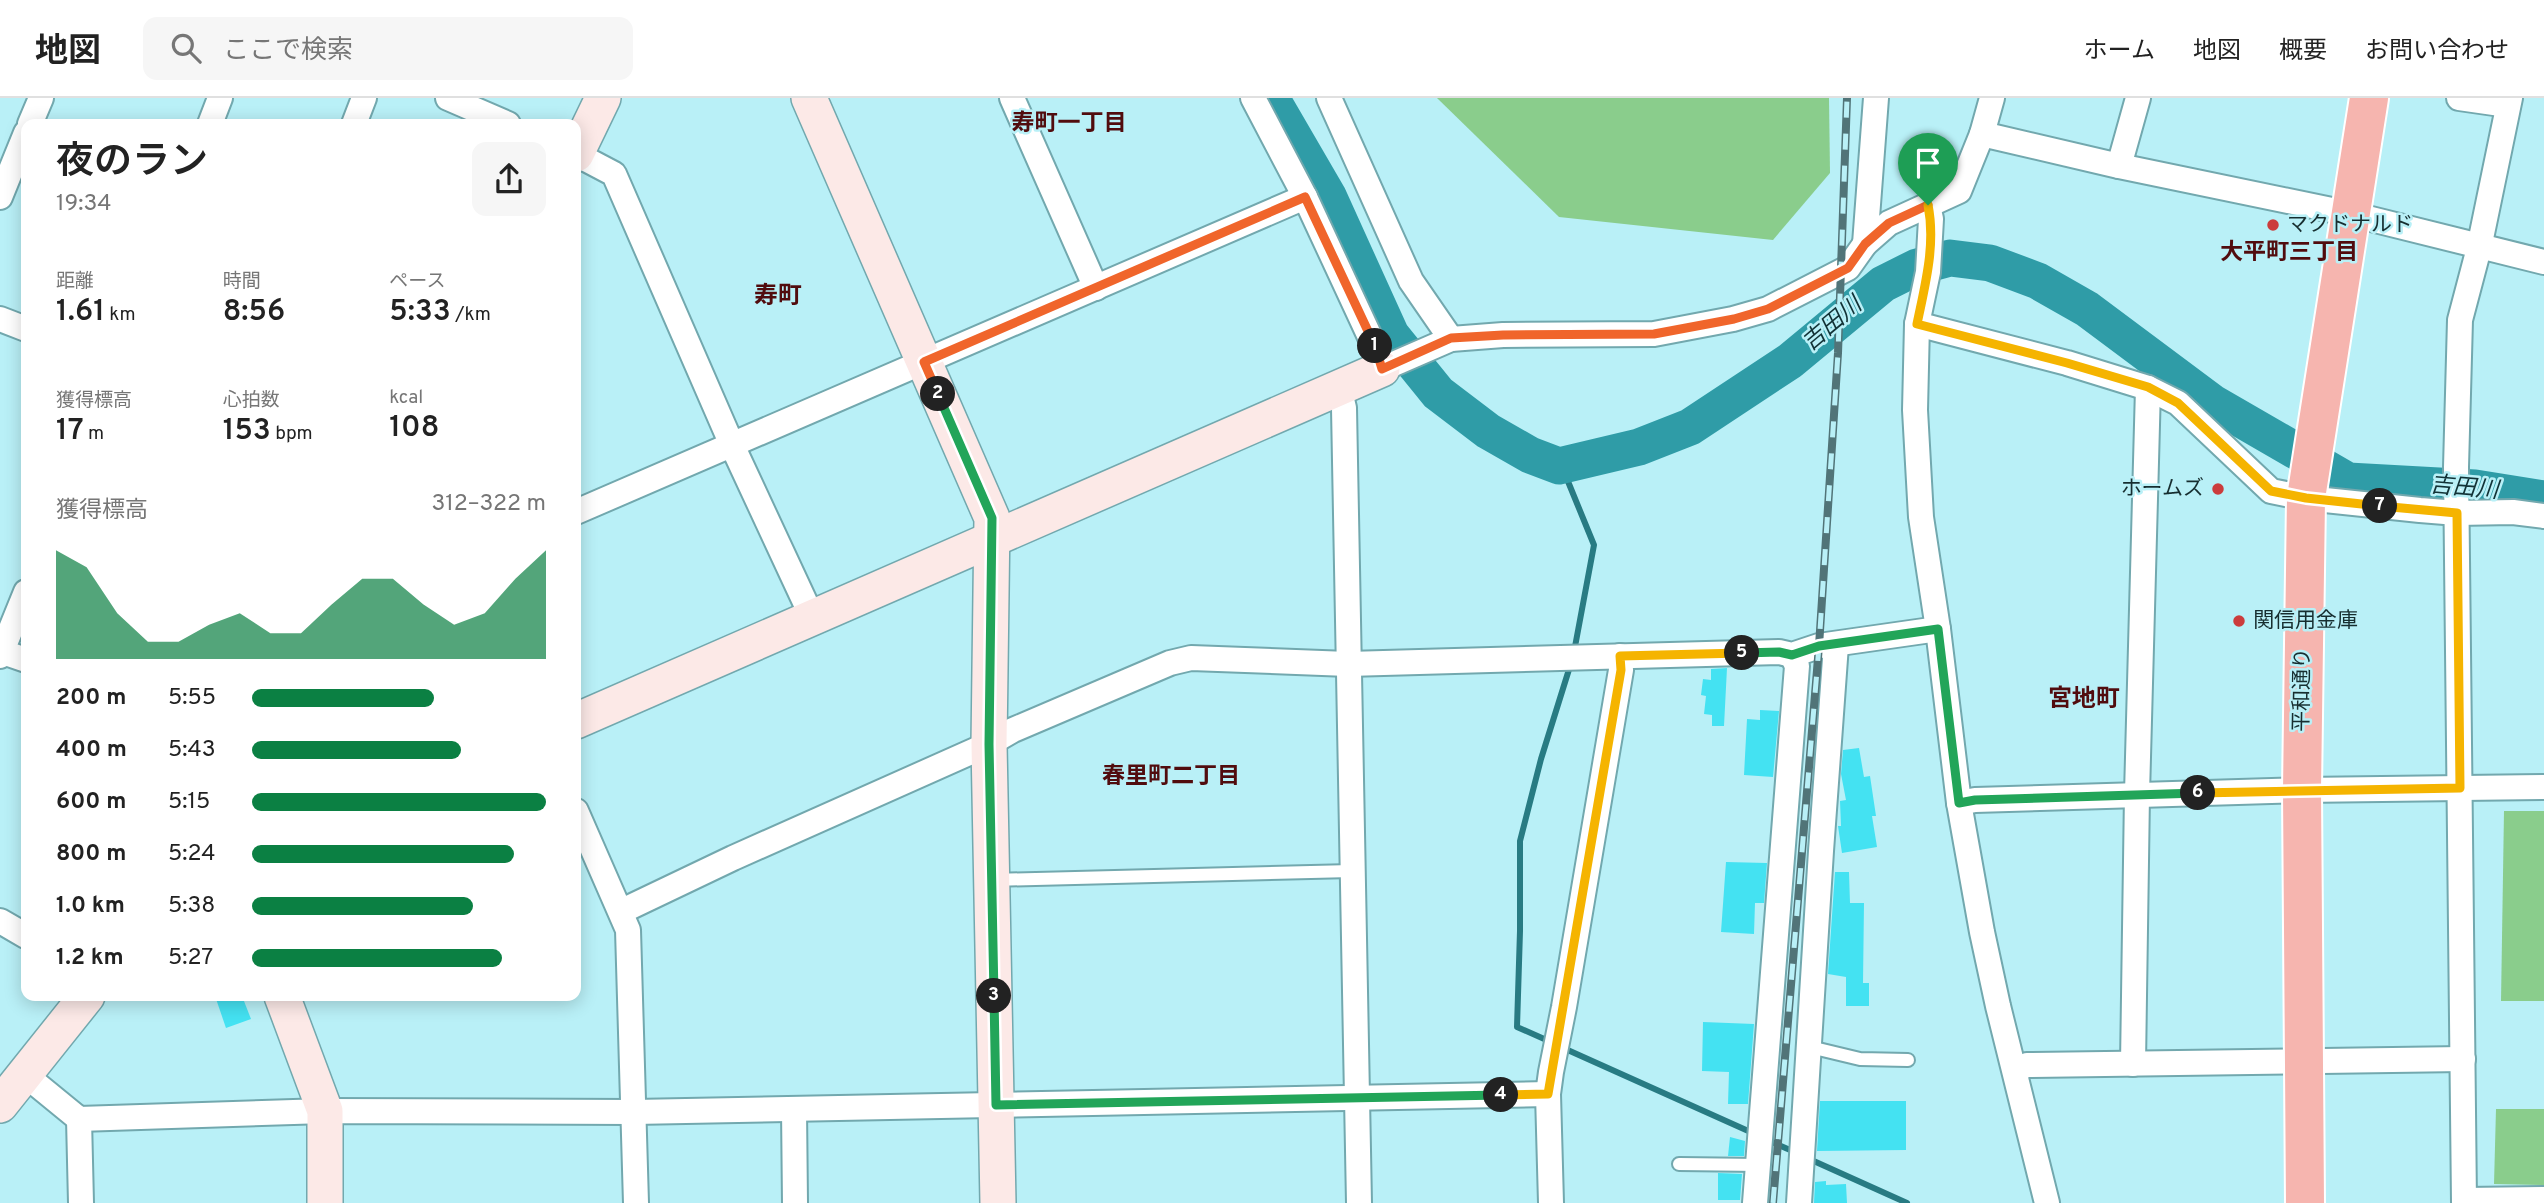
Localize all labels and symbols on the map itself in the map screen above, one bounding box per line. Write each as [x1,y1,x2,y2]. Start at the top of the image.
district label: 寿町一丁目 [1012,110,1127,139]
pin [1898,133,1958,205]
place label: マクドナルド [2287,212,2413,239]
marker: マクドナルド [2265,217,2281,233]
district label: 大平町三丁目 [2220,239,2358,268]
district label: 寿町 [754,282,802,312]
water label: 吉田川 [1797,290,1871,358]
pin: 1 [1358,328,1392,364]
pin: 2 [920,376,956,412]
water label: 吉田川 [2428,472,2503,507]
place label: ホームズ [2121,476,2204,503]
marker: ホームズ [2210,481,2226,497]
pin: 7 [2362,488,2398,524]
place label: 関信用金庫 [2253,608,2358,635]
marker: 関信用金庫 [2231,613,2247,629]
pin: 5 [1724,636,1760,670]
street label: 平和通り [2289,648,2317,732]
district label: 宮地町 [2048,685,2120,715]
district label: 春里町二丁目 [1102,763,1240,792]
pin: 6 [2180,776,2216,810]
pin: 3 [976,978,1012,1014]
pin: 4 [1484,1077,1518,1112]

